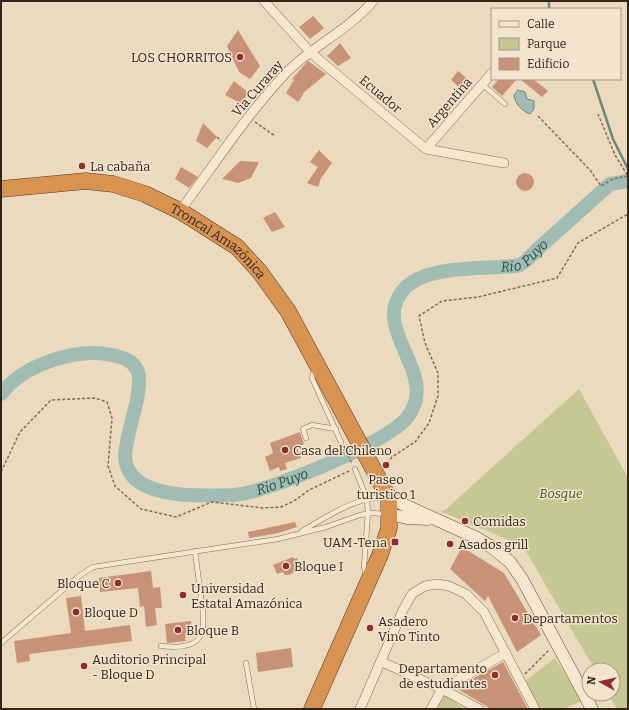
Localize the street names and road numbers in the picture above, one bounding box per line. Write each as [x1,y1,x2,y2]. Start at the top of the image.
street label: Via Curaray [229,57,286,119]
street label: Ecuador [357,72,405,116]
street label: Argentina [424,74,475,130]
street label: Troncal Amazónica [168,201,269,282]

